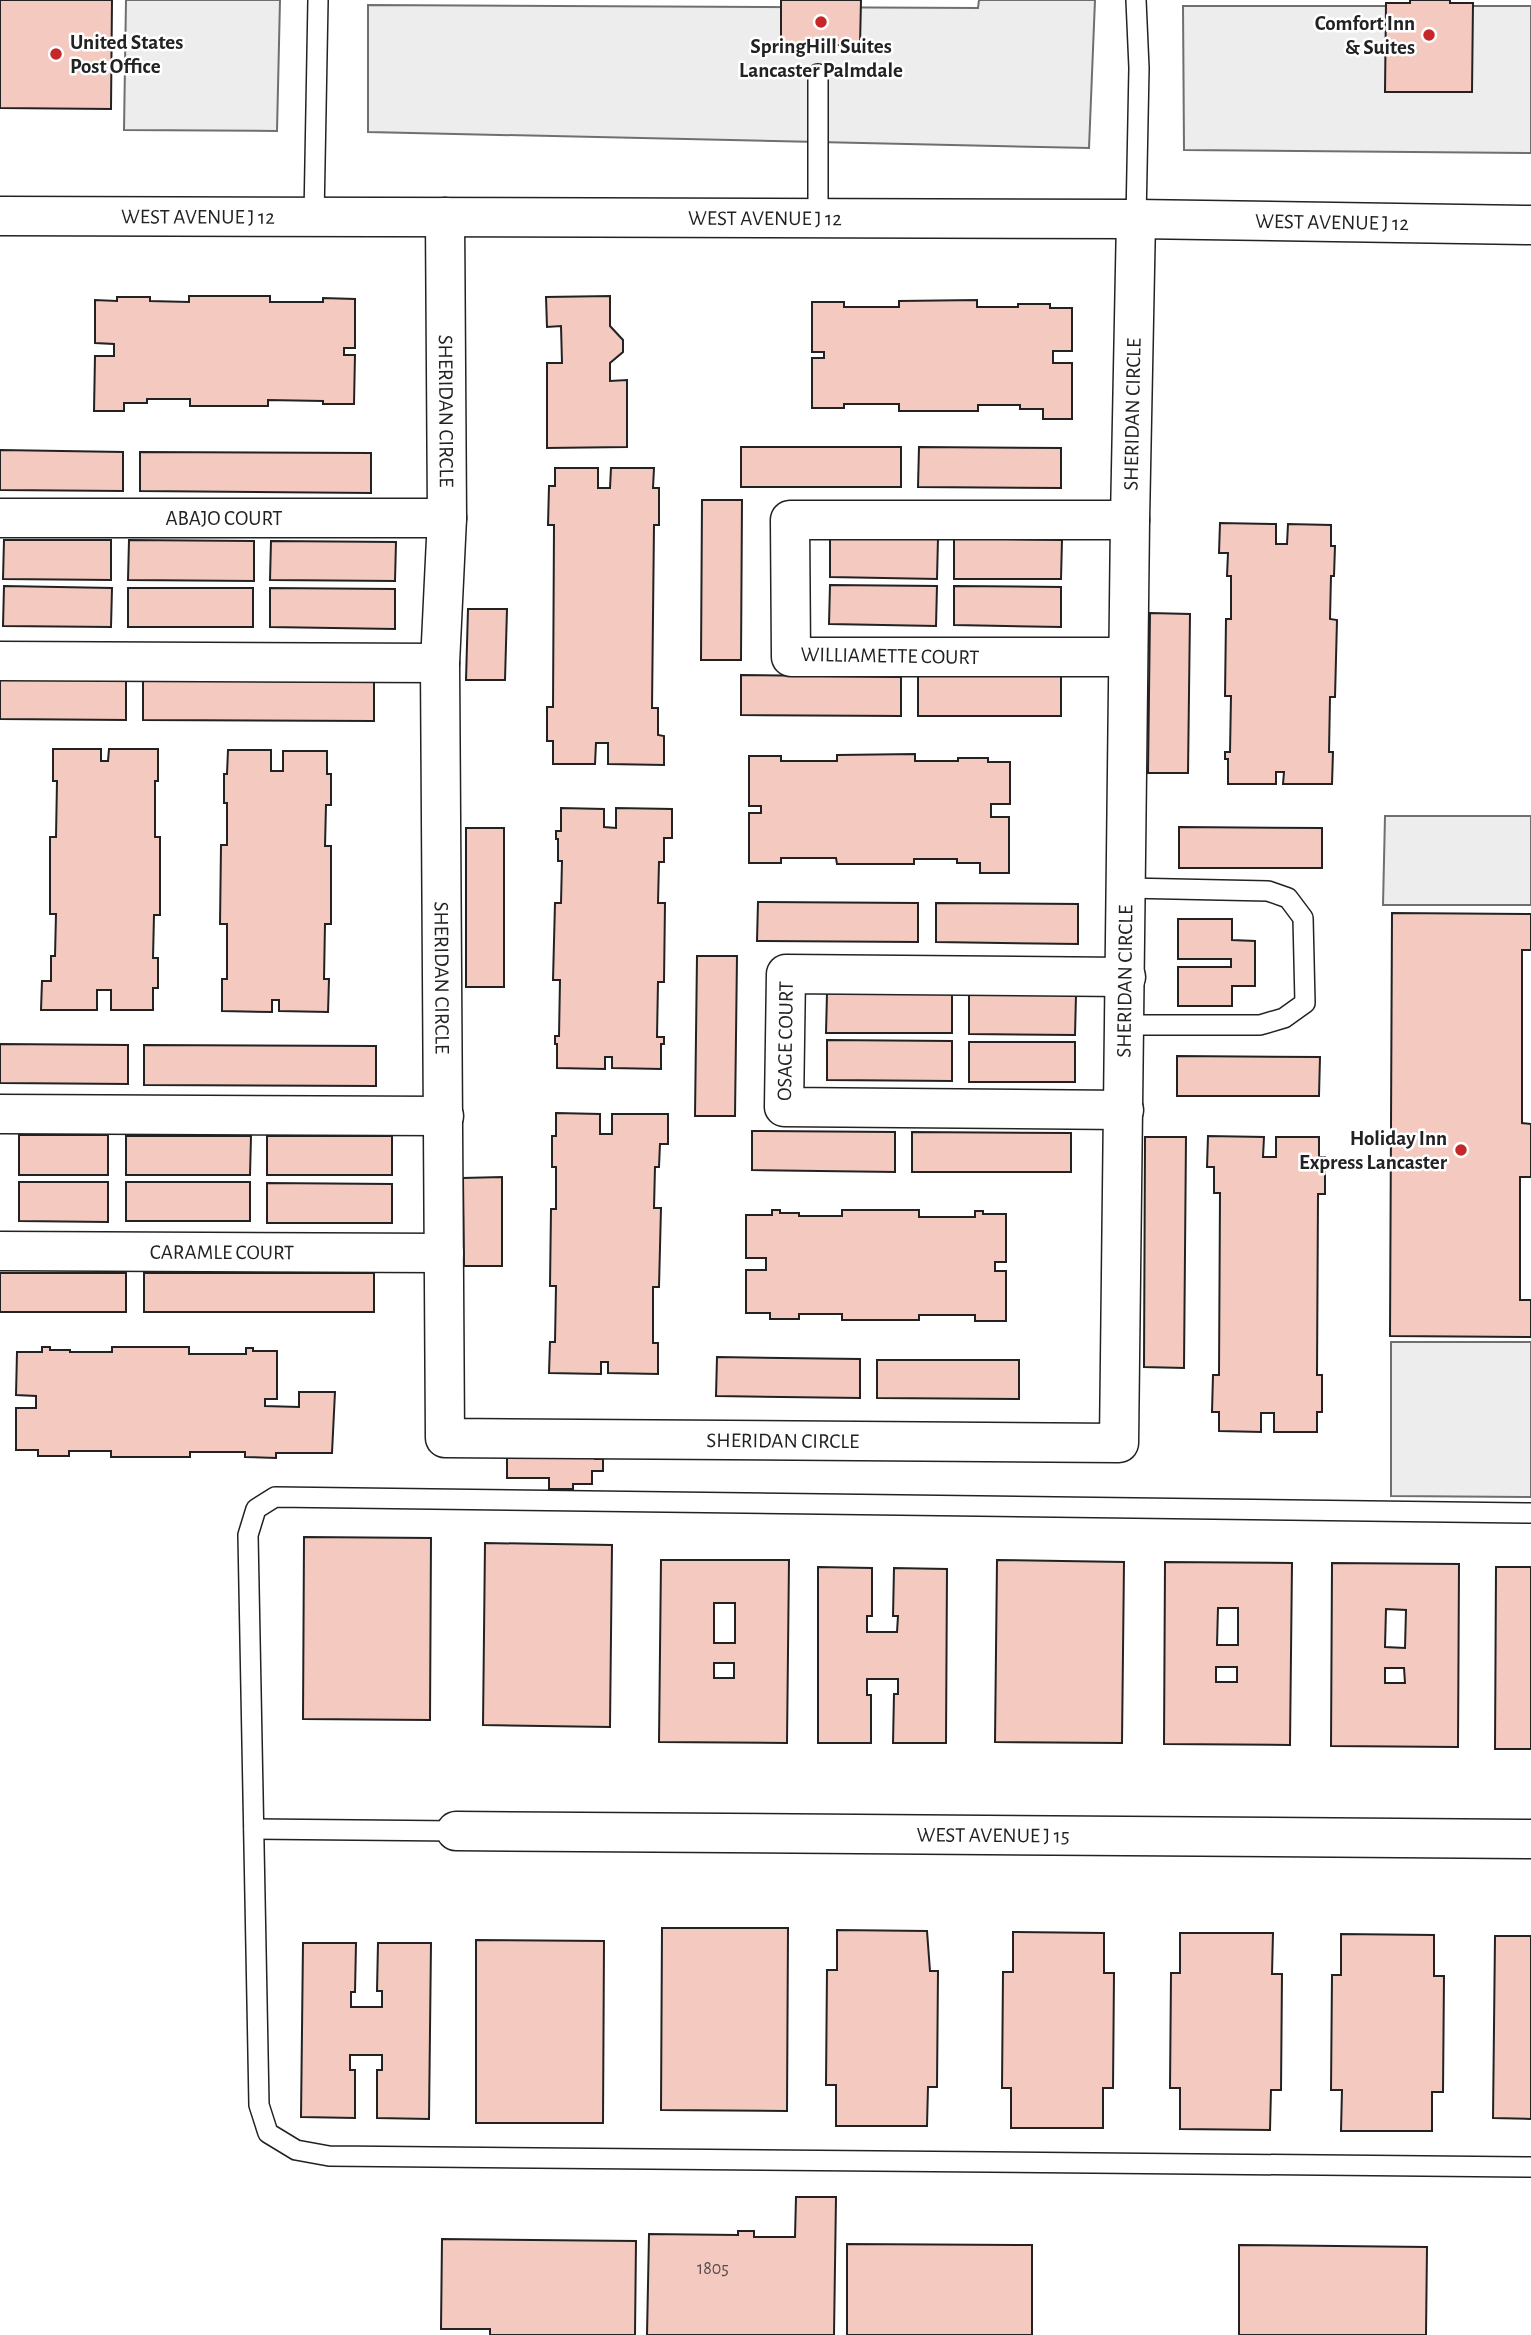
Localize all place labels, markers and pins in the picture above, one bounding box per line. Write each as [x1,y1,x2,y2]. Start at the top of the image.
place label: Comfort Inn & Suites [1315,13,1415,58]
marker: SpringHill Suites Lancaster Palmdale [813,14,829,30]
marker: Comfort Inn & Suites [1421,27,1437,43]
place label: United States Post Office [70,32,183,77]
place label: SpringHill Suites Lancaster Palmdale [739,36,903,81]
marker: United States Post Office [48,46,64,62]
place label: Holiday Inn Express Lancaster [1299,1128,1448,1173]
marker: Holiday Inn Express Lancaster [1453,1142,1469,1158]

